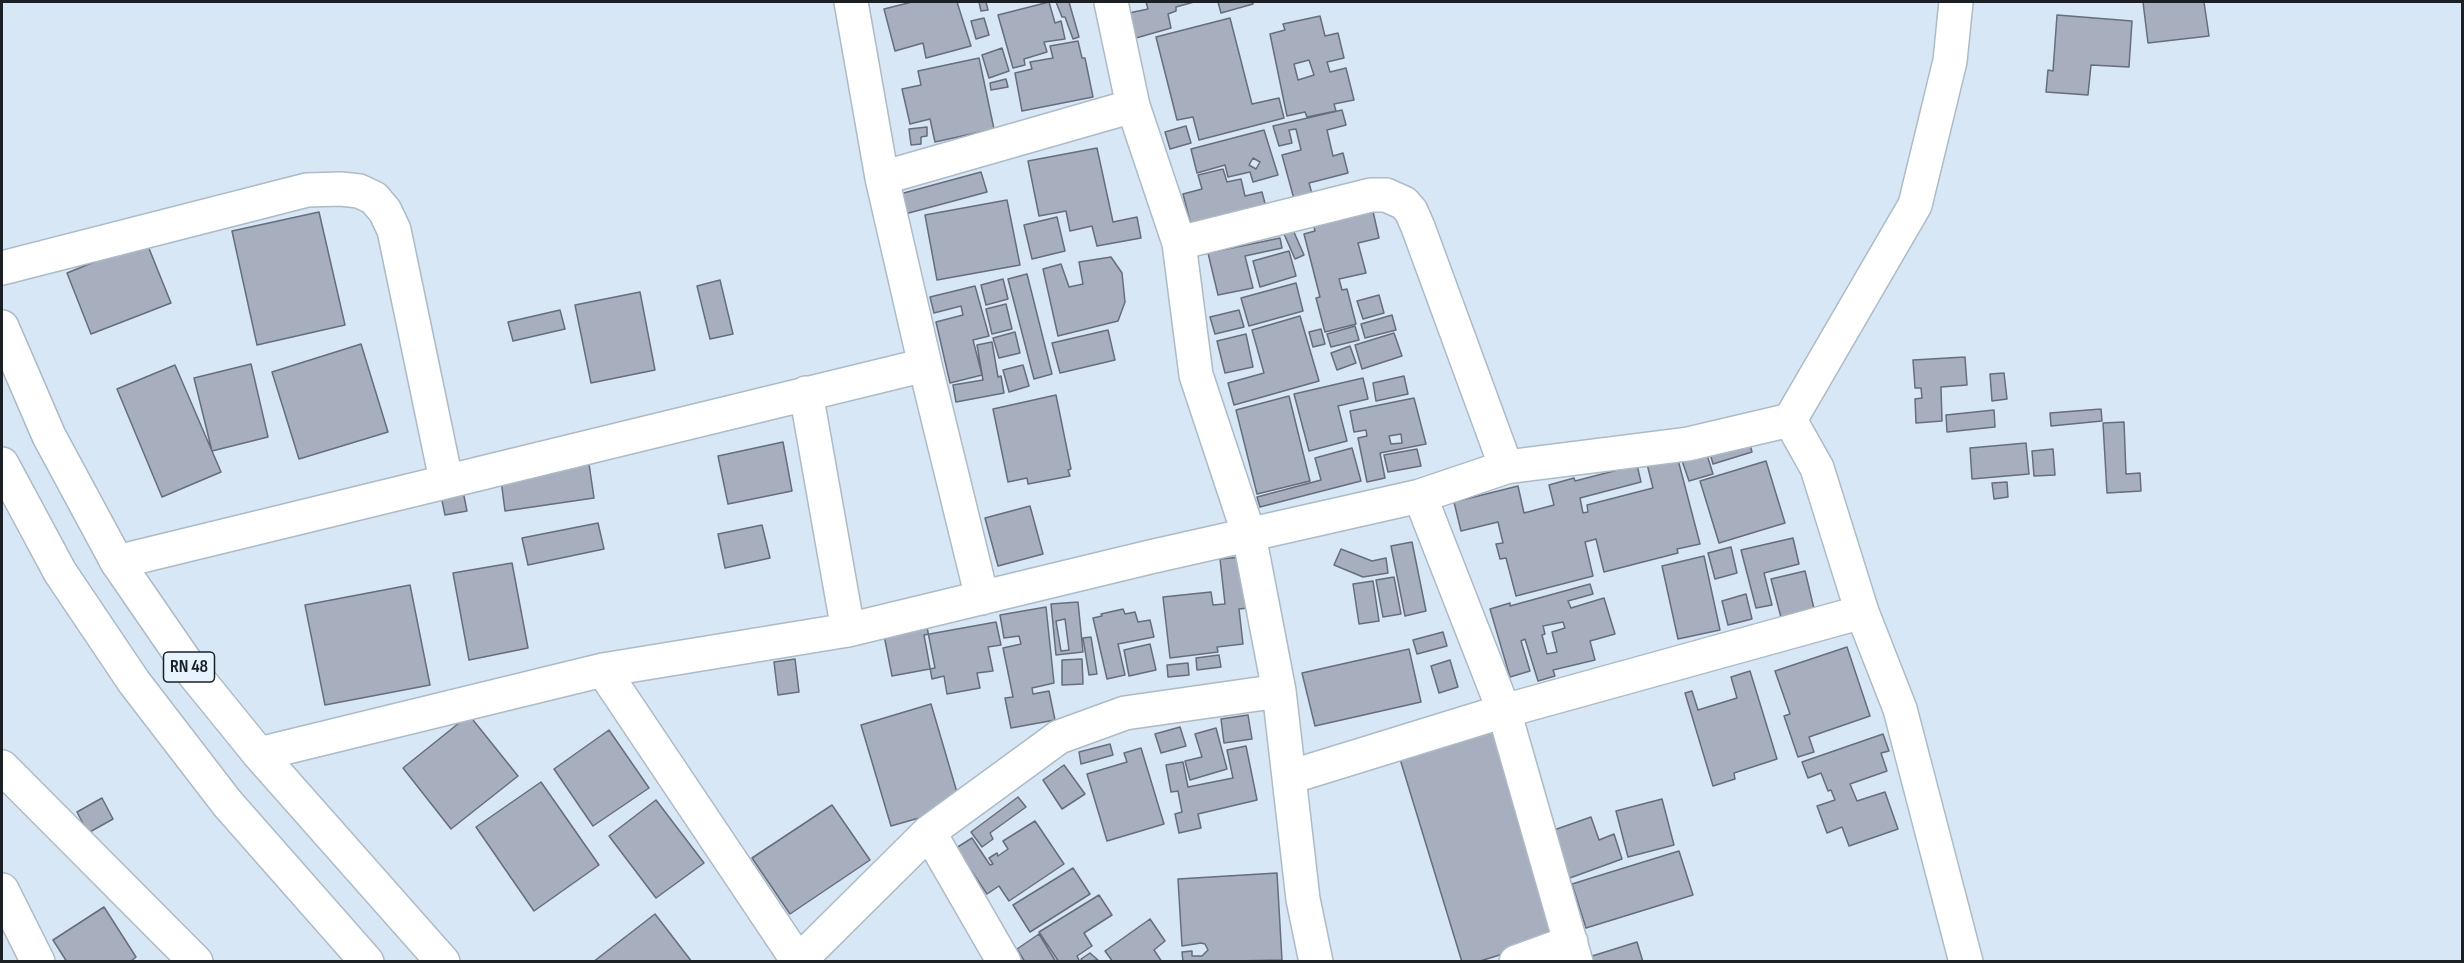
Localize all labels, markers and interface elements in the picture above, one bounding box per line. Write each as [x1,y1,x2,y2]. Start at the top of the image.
road number: RN 48 [164,652,214,682]

